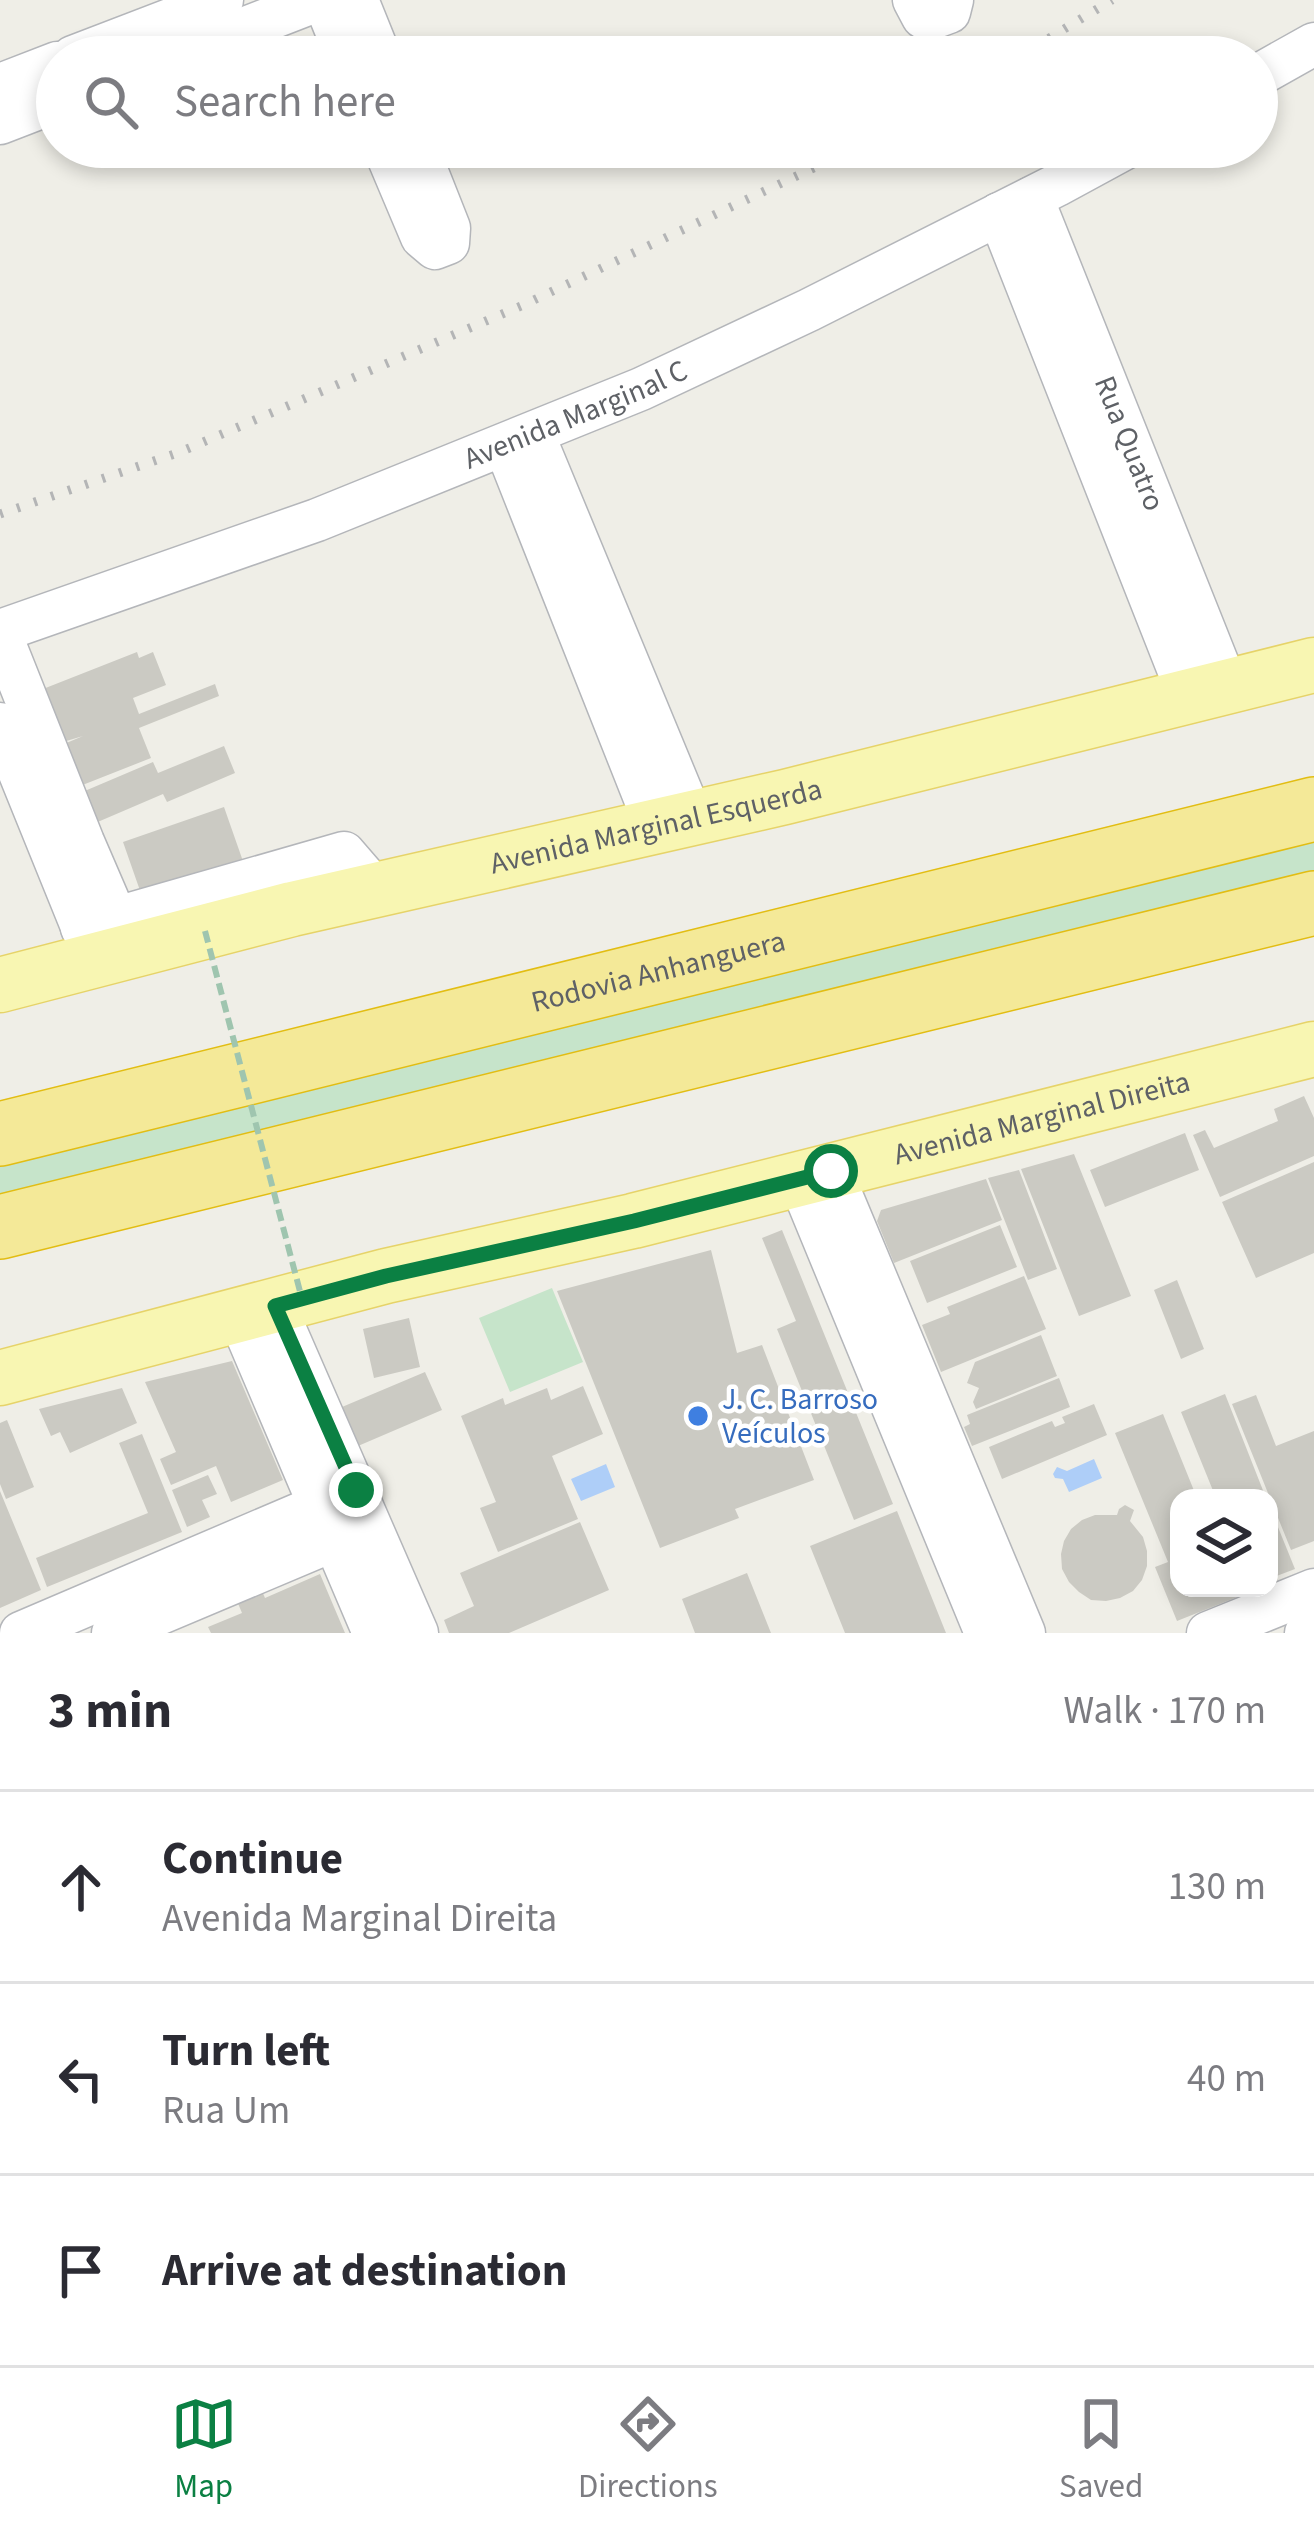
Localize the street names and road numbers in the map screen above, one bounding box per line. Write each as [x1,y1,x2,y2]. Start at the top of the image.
street label: Avenida Marginal C [457,349,694,480]
street label: Rua Quatro [1084,369,1176,517]
street label: Avenida Marginal Esquerda [486,767,827,885]
street label: Rodovia Anhanguera [527,919,790,1023]
street label: Avenida Marginal Direita [889,1060,1195,1176]

